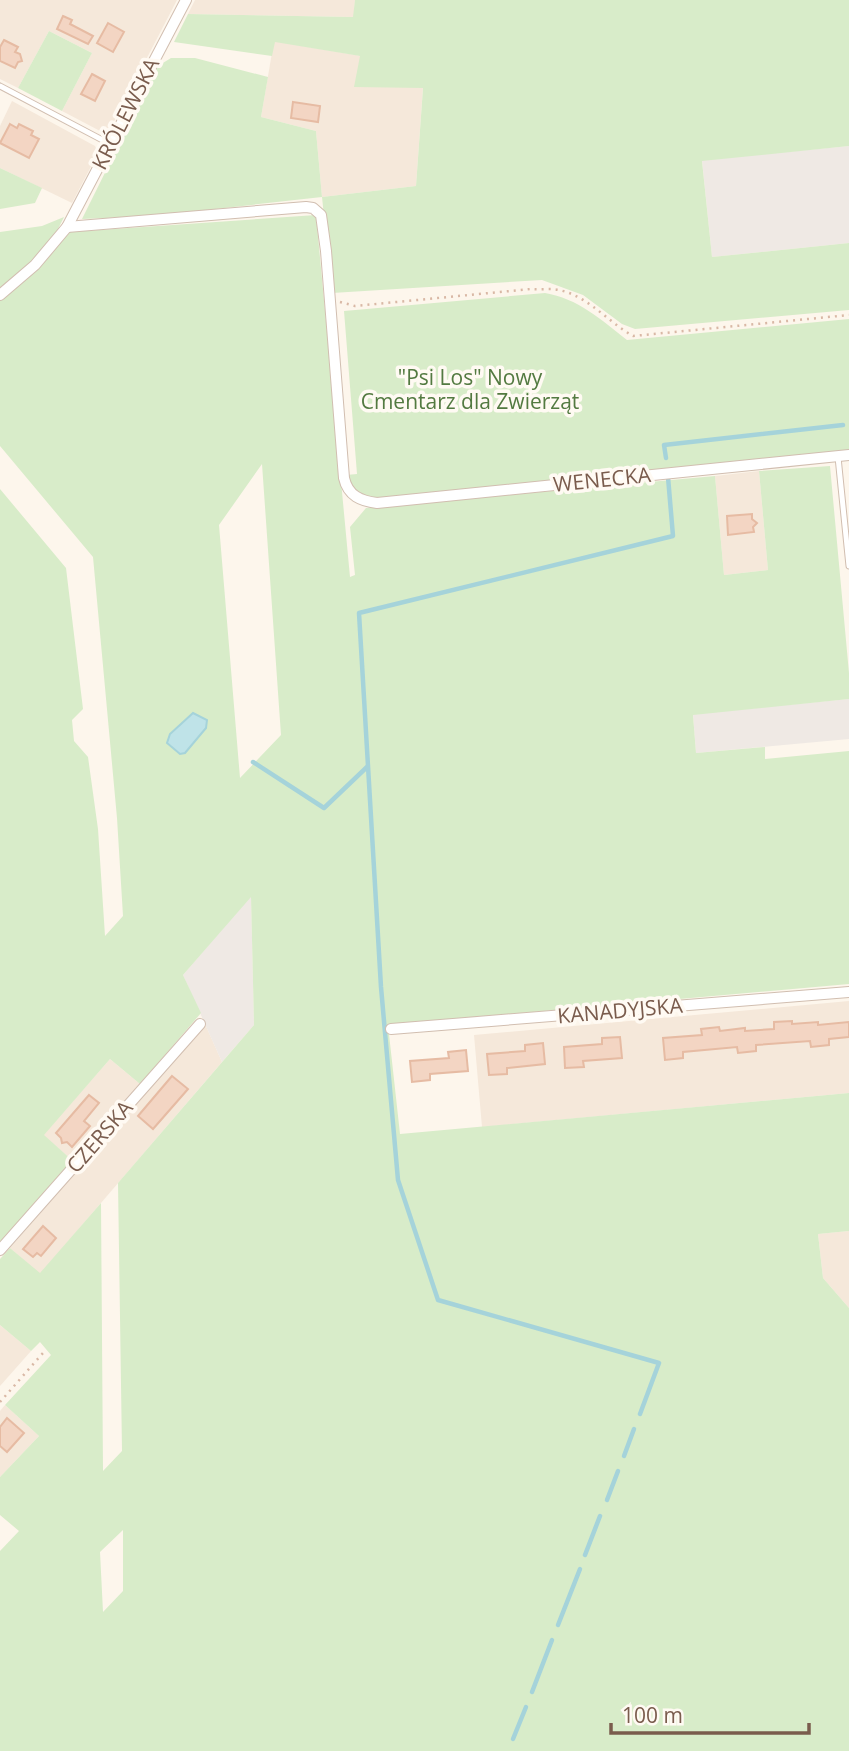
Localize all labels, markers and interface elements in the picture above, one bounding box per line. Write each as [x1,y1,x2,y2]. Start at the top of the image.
street label: KRÓLEWSKA [85,52,166,174]
park label: "Psi Los" Nowy Cmentarz dla Zwierząt [361,363,579,415]
street label: WENECKA [552,460,653,498]
street label: KANADYJSKA [556,991,684,1029]
street label: CZERSKA [60,1094,139,1179]
scale bar [611,1692,809,1736]
text: 100 m [622,1701,683,1729]

